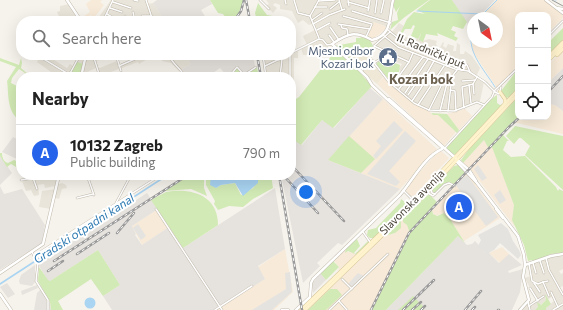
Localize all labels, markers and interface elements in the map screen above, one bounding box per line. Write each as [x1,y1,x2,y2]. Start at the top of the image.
north arrow [467,12,503,48]
map controls [515,12,551,120]
button: + [515,12,551,48]
search box [16,16,296,60]
icon: search [30,27,52,49]
text: Search here [62,29,141,47]
street label: II. Radnički put [395,30,468,71]
place label: Mjesni odbor Kozari bok [308,44,375,70]
public building icon: Mjesni odbor Kozari bok [377,46,399,68]
button: − [515,48,551,84]
district label: Kozari bok [389,71,454,87]
button: locate [515,84,551,120]
text: Nearby [32,88,89,109]
text: 10132 Zagreb [70,136,163,154]
text: A [40,145,50,161]
text: 790 m [243,145,280,161]
text: Public building [70,154,156,170]
street label: Slavonska avenija [376,166,447,237]
your location [296,182,316,202]
water label: Gradski otpadni kanal [30,190,137,266]
pin: A [446,192,472,222]

